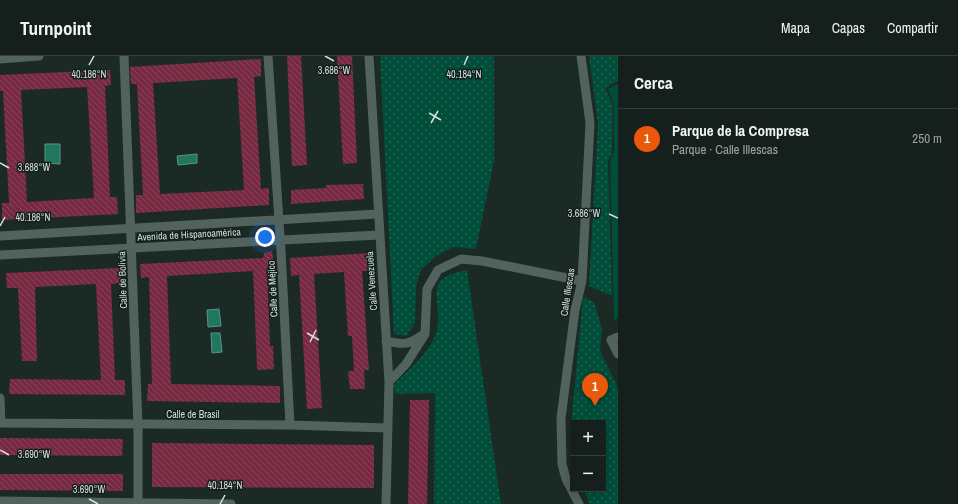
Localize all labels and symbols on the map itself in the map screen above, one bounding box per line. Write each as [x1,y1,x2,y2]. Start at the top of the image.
text: 3.686°W [318,64,350,77]
text: 40.186°N [72,68,107,81]
text: 40.184°N [447,68,482,81]
text: 3.688°W [18,161,50,174]
text: 3.686°W [568,207,600,220]
text: 40.186°N [16,211,51,224]
street label: Avenida de Hispanoamérica [136,225,242,244]
your location [255,227,275,247]
street label: Calle de Bolivia [115,251,130,309]
street label: Calle Venezuela [363,251,380,311]
street label: Calle de Méjico [265,260,280,318]
street label: Calle Illescas [557,267,578,317]
pin: 1 [582,373,608,406]
street label: Calle de Brasil [166,408,220,421]
text: 3.690°W [18,448,50,461]
text: 40.184°N [208,479,243,492]
text: 3.690°W [73,483,105,496]

